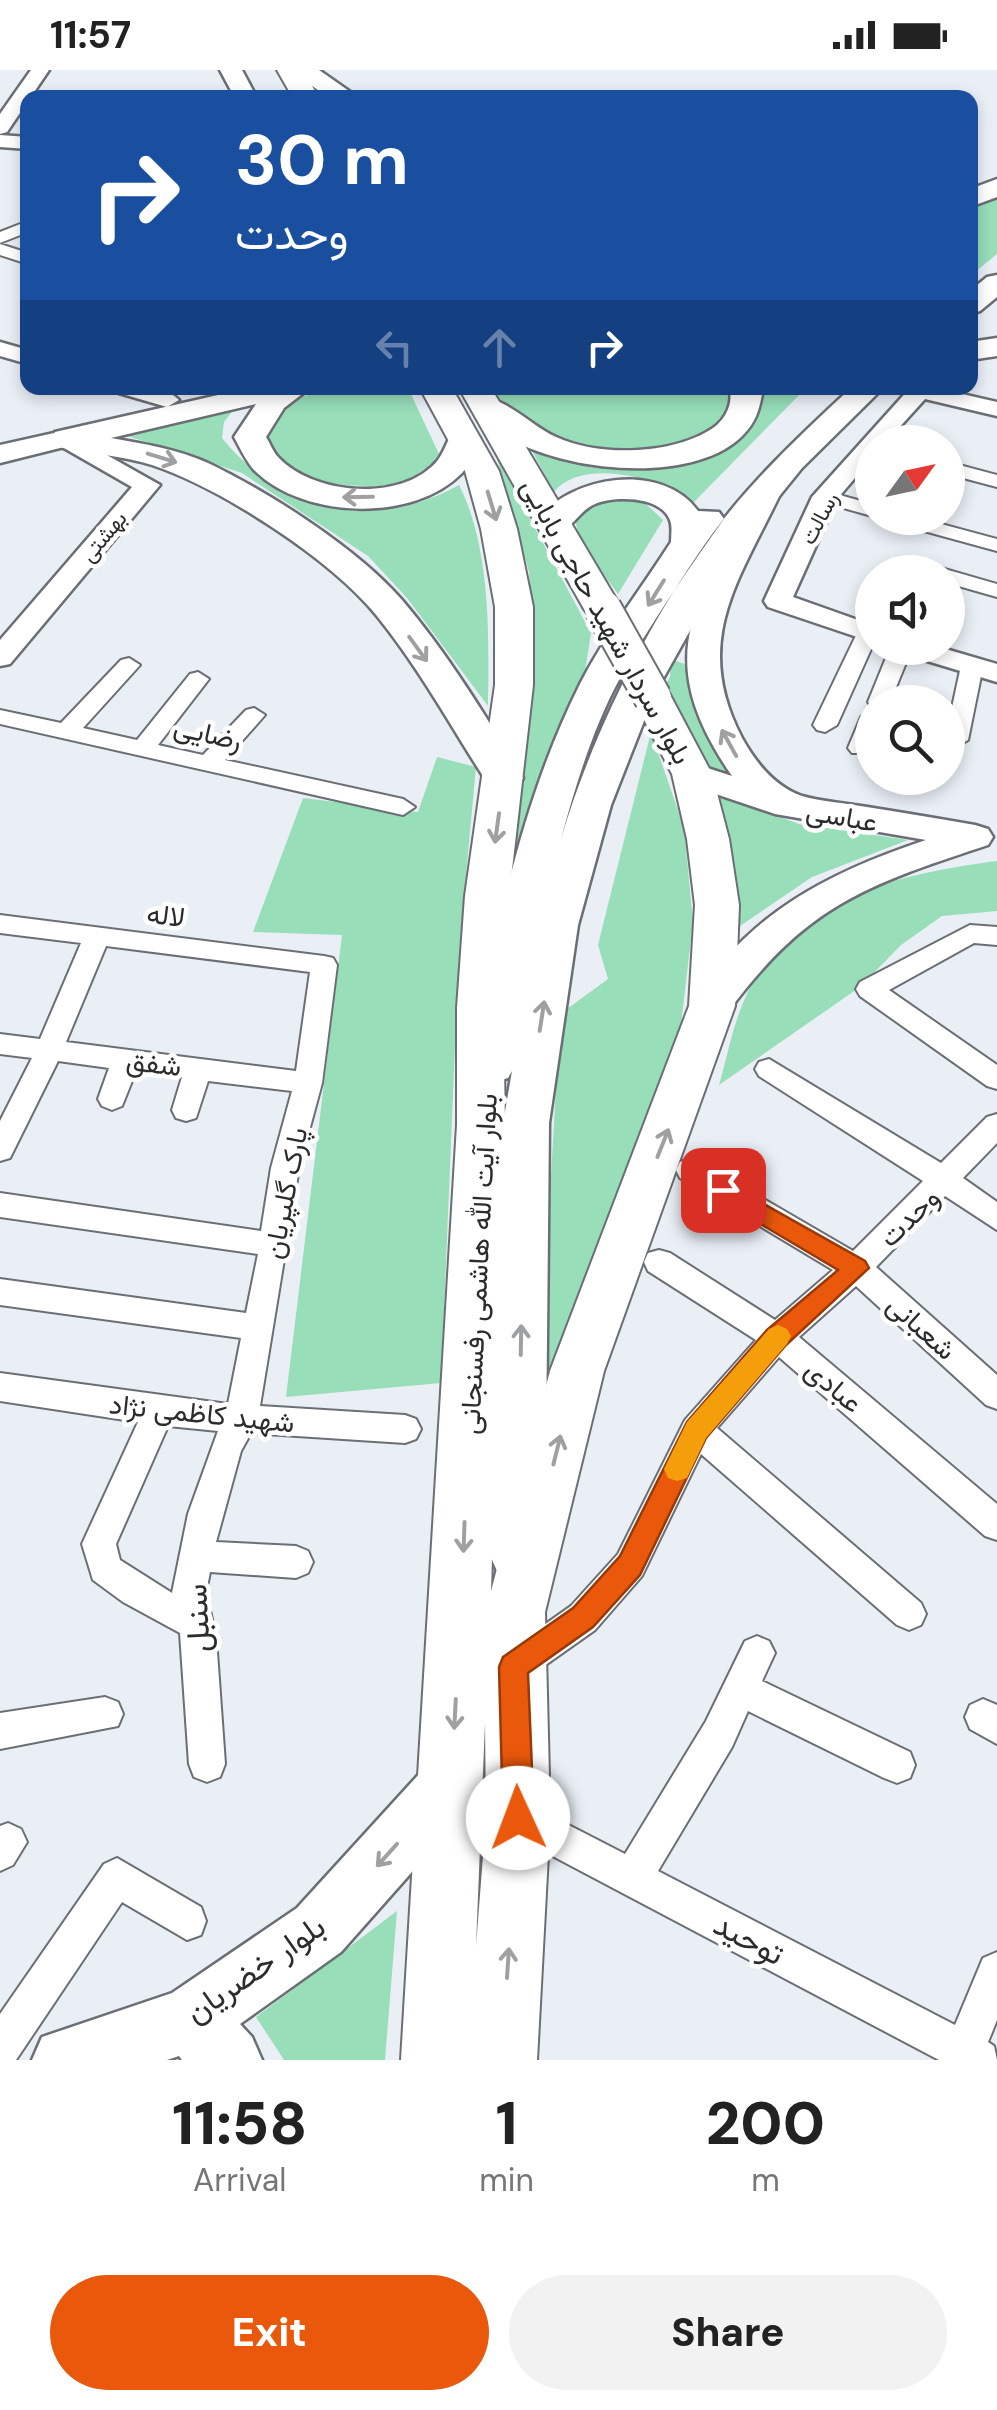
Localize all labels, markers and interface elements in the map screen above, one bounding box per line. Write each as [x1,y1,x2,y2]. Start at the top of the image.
text: 11:57 [50,10,131,60]
text: 30 m [235,115,409,206]
icon: right [70,130,200,260]
text: وحدت [235,204,348,263]
icon: left [367,320,422,375]
icon: ahead [472,320,527,375]
icon: right [577,320,632,375]
north arrow [855,425,965,535]
map controls [855,425,965,795]
one-way arrow [145,450,177,468]
street label: بلوار سردار شهید حاجی بابایی [512,472,701,771]
street label: رسالت [794,487,845,550]
one-way arrow [343,488,376,506]
one-way arrow [485,490,503,522]
street label: بهشتی [74,505,133,568]
button: sound [855,555,965,665]
one-way arrow [645,578,666,607]
one-way arrow [407,634,428,662]
button: search [855,685,965,795]
street label: رضایی [170,708,246,759]
one-way arrow [719,728,739,758]
street label: عباسی [803,792,881,841]
one-way arrow [487,811,505,844]
street label: لاله [145,895,187,936]
one-way arrow [534,1000,552,1033]
street label: شفق [124,1042,184,1085]
street label: بلوار آیت الله هاشمی رفسنجانی [451,1093,506,1436]
street label: پارک گلپریان [255,1124,316,1262]
one-way arrow [656,1129,674,1159]
pin [681,1148,766,1233]
icon: arrive [696,1163,751,1218]
street label: وحدت [871,1180,948,1255]
street label: شعبانی [879,1286,964,1368]
one-way arrow [512,1324,530,1356]
street label: عبادی [797,1351,870,1421]
street label: شهید کاظمی نژاد [107,1385,296,1442]
one-way arrow [549,1435,567,1467]
one-way arrow [454,1521,473,1553]
street label: سنبل [174,1583,220,1653]
one-way arrow [445,1698,464,1730]
position arrow [466,1766,570,1870]
one-way arrow [375,1842,398,1867]
street label: توحید [706,1903,792,1975]
street label: بلوار خضریان [177,1905,333,2033]
one-way arrow [499,1947,518,1979]
text: 11:58 [172,2084,307,2163]
text: 1 [496,2084,518,2163]
text: 200 [706,2084,825,2163]
text: Arrival [193,2159,286,2201]
text: min [479,2159,534,2201]
text: m [751,2159,780,2201]
button: Exit [50,2275,489,2390]
button: Share [509,2275,947,2390]

